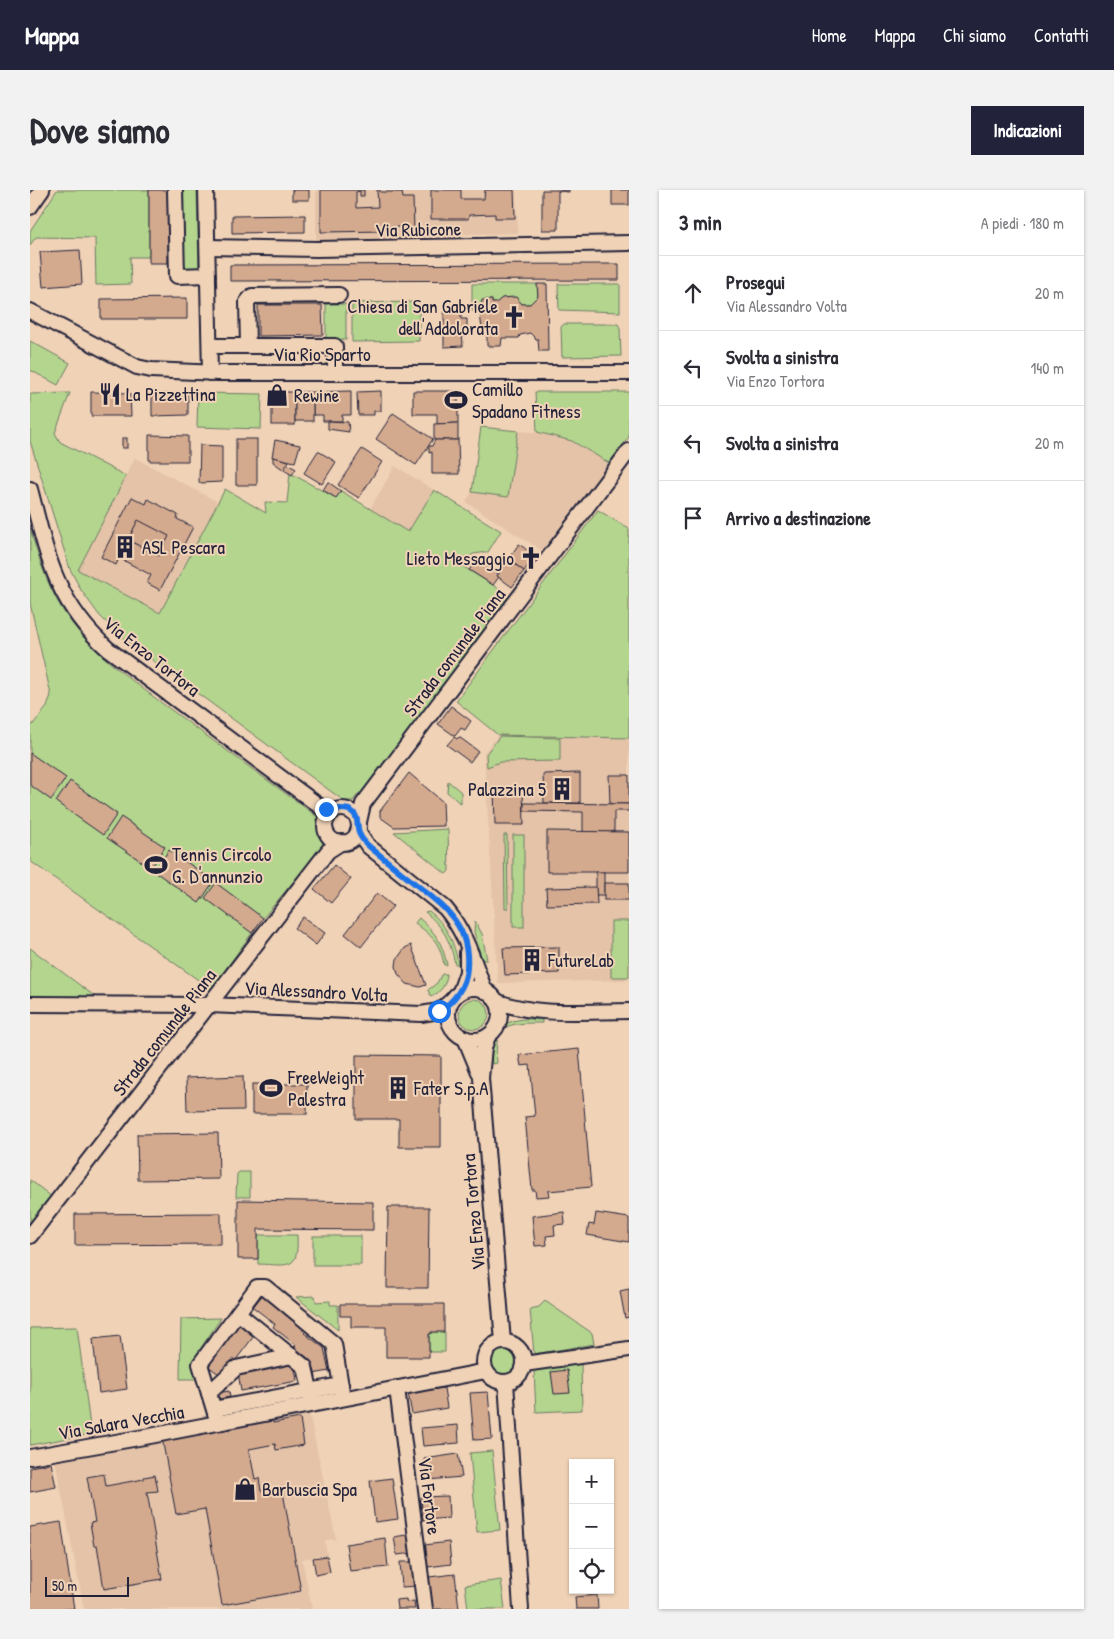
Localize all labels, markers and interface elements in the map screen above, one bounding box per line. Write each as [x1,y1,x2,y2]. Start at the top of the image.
text: Mappa [25,19,79,51]
text: Home [812,23,847,48]
text: Mappa [875,23,915,48]
text: Chi siamo [943,23,1006,48]
text: Contatti [1034,23,1089,48]
button: Indicazioni [971,106,1084,155]
text: Dove siamo [30,107,170,154]
text: 3 min [679,208,722,237]
text: A piedi · 180 m [981,212,1064,234]
street label: Via Rubicone [375,215,462,243]
text: Prosegui [726,269,785,295]
icon: ahead [679,279,707,307]
text: 20 m [1035,282,1064,304]
place label: Chiesa di San Gabriele dell'Addolorata [347,293,499,341]
text: Via Alessandro Volta [726,295,847,317]
church icon: Chiesa di San Gabriele dell'Addolorata [501,304,527,330]
street label: Via Rio Sparto [273,341,371,367]
text: Svolta a sinistra [726,344,838,370]
icon: left [679,354,707,382]
text: 140 m [1030,357,1064,379]
text: Via Enzo Tortora [726,370,824,392]
place label: Camillo Spadano Fitness [472,376,580,424]
restaurant icon: La Pizzettina [97,381,123,407]
place label: La Pizzettina [126,381,216,407]
shop icon: Rewine [264,382,290,408]
place label: Rewine [294,382,340,408]
sports icon: Camillo Spadano Fitness [443,387,469,413]
icon: left [679,429,707,457]
text: Svolta a sinistra [726,430,838,456]
text: 20 m [1035,432,1064,454]
icon: arrive [679,504,707,532]
text: Arrivo a destinazione [726,505,871,531]
building icon: ASL Pescara [112,534,138,560]
place label: ASL Pescara [142,534,226,560]
place label: Lieto Messaggio [407,545,514,571]
church icon: Lieto Messaggio [518,545,544,571]
street label: Strada comunale Piana [397,582,511,722]
street label: Via Enzo Tortora [98,610,206,703]
place label: Palazzina 5 [468,776,546,802]
building icon: Palazzina 5 [549,776,575,802]
route end [315,798,338,821]
place label: Tennis Circolo G. D'annunzio [172,841,272,889]
sports icon: Tennis Circolo G. D'annunzio [143,852,169,878]
building icon: FutureLab [519,947,545,973]
place label: FutureLab [547,947,614,973]
street label: Strada comunale Piana [106,963,222,1101]
street label: Via Alessandro Volta [244,974,389,1008]
route start [428,1000,451,1023]
place label: FreeWeight Palestra [287,1064,365,1112]
sports icon: FreeWeight Palestra [258,1075,284,1101]
building icon: Fater S.p.A [385,1075,411,1101]
place label: Fater S.p.A [413,1075,489,1101]
street label: Via Enzo Tortora [455,1152,491,1271]
street label: Via Salara Vecchia [56,1398,186,1446]
street label: Via Fortore [412,1456,448,1537]
map controls [569,1459,614,1594]
button: + [569,1459,614,1504]
shop icon: Barbuscia Spa [232,1476,258,1502]
place label: Barbuscia Spa [262,1476,357,1502]
button: − [569,1504,614,1549]
button: locate [569,1549,614,1594]
scale bar [45,1574,129,1597]
text: 50 m [52,1576,77,1595]

